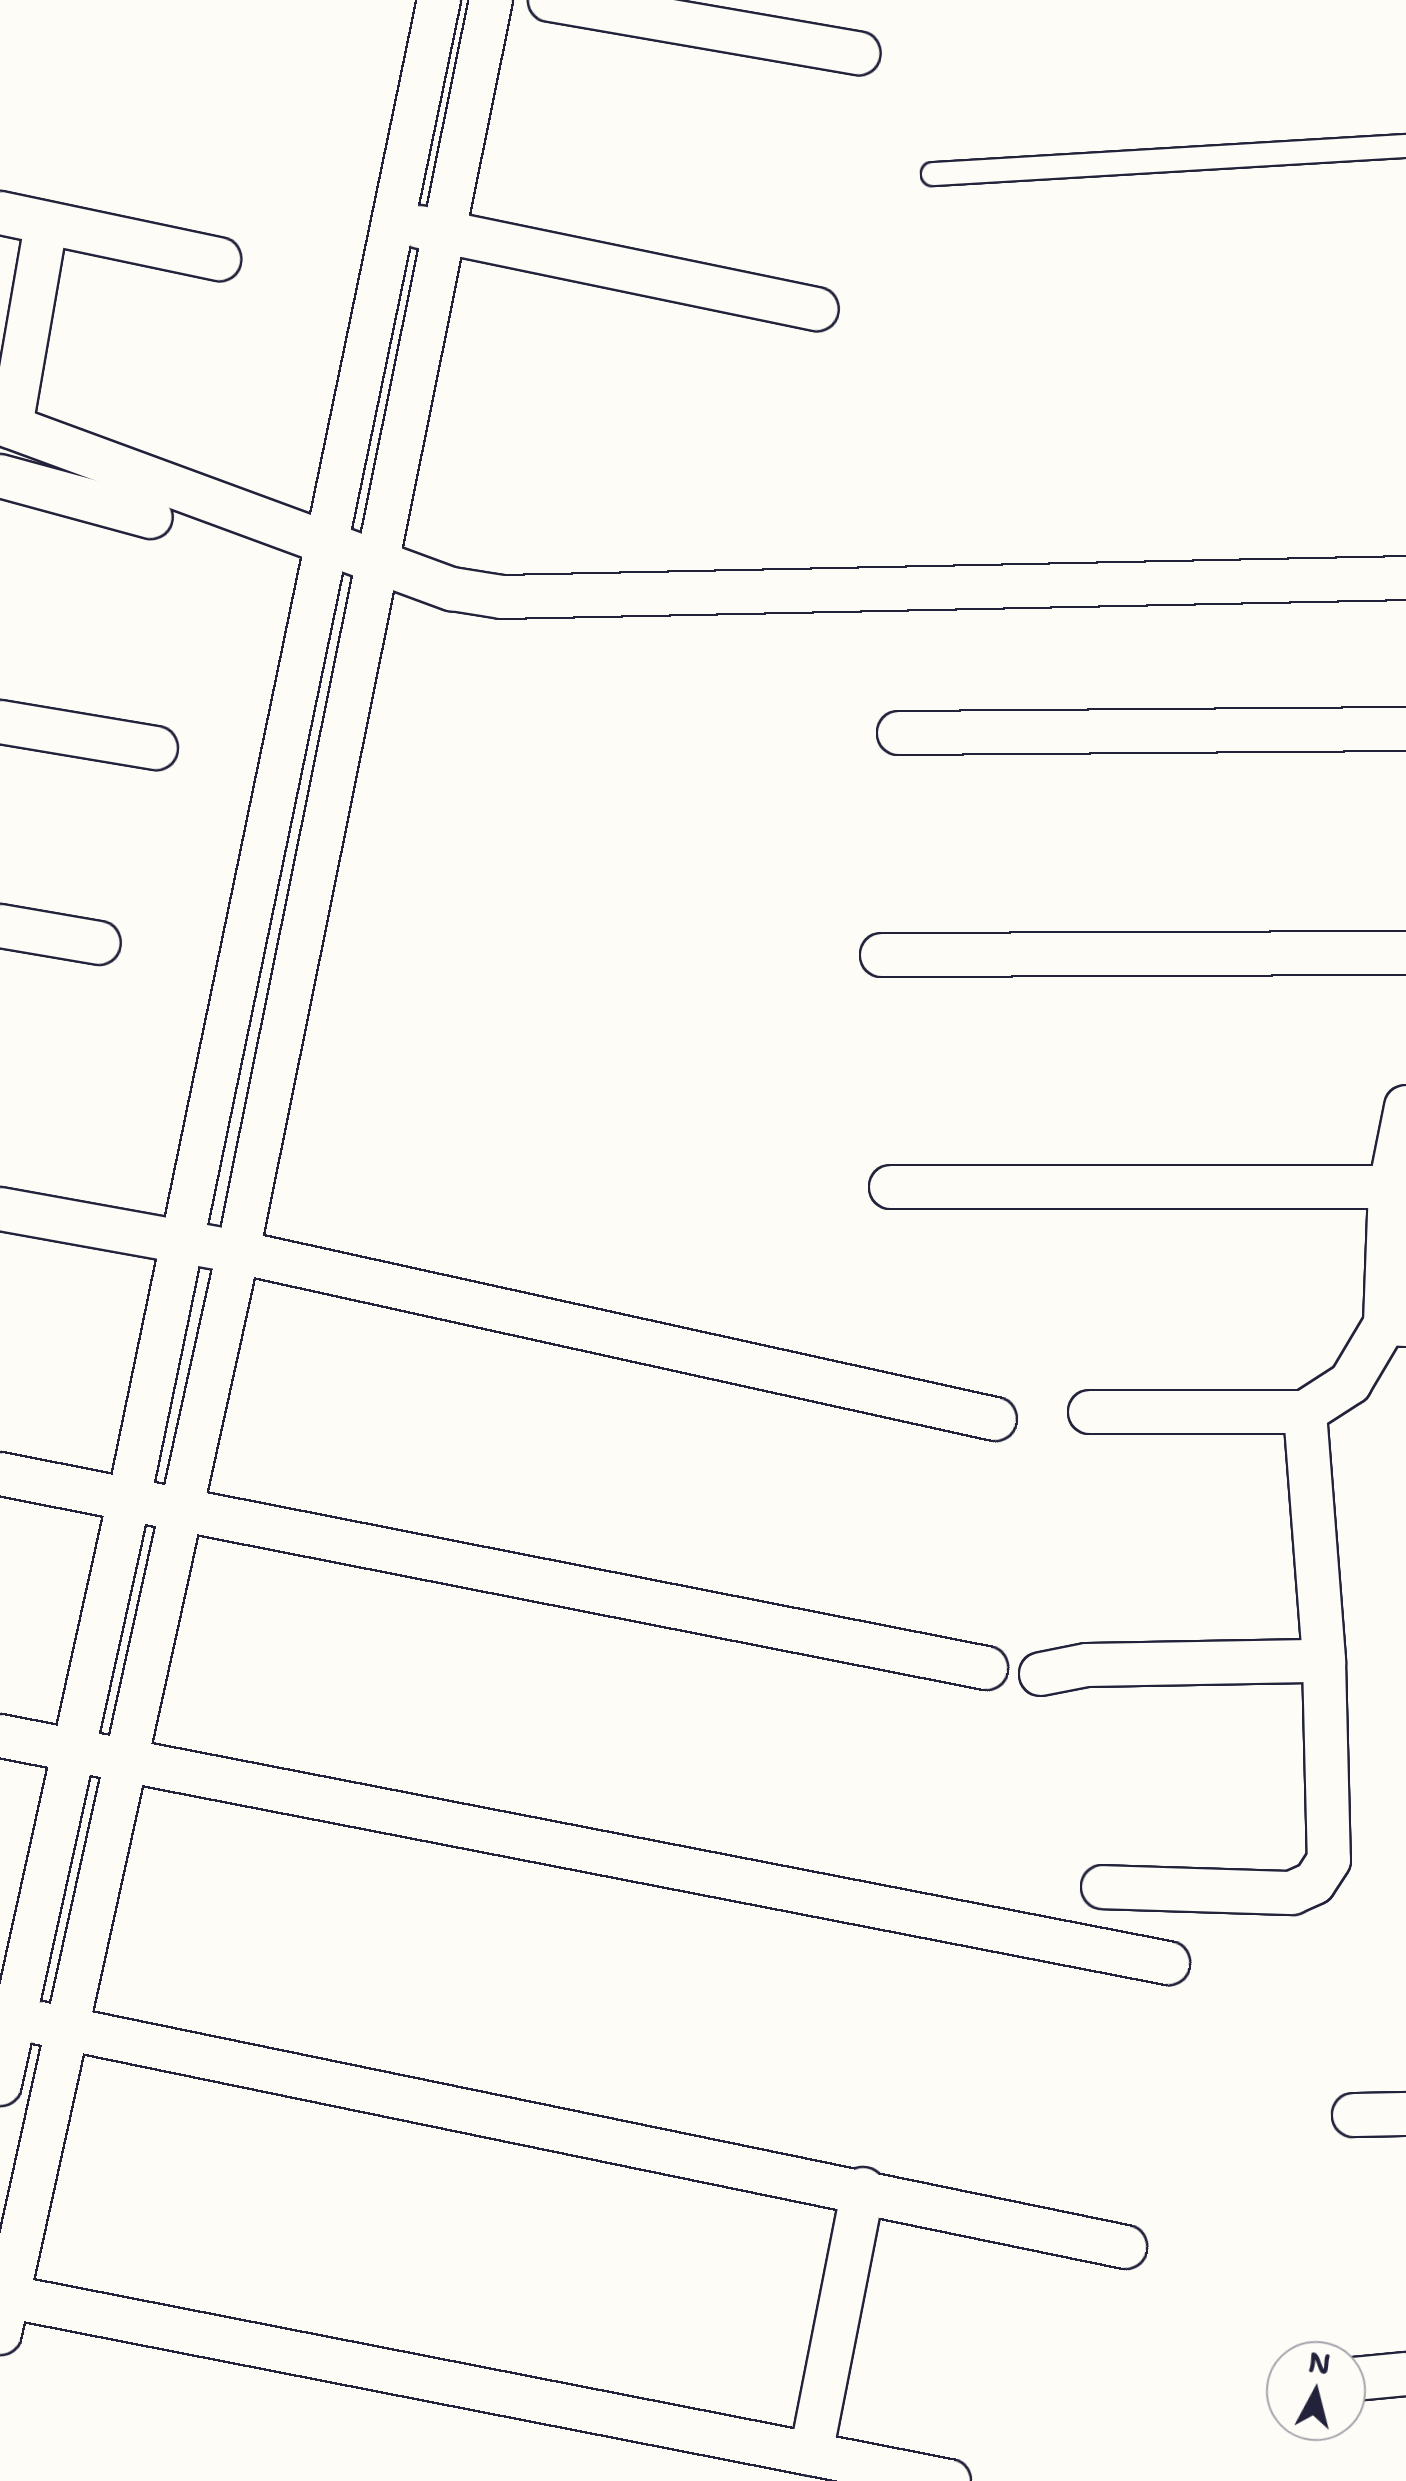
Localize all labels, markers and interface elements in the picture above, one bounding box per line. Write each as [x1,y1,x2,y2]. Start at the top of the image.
north arrow [1266,2341,1366,2441]
text: N [1306,2343,1333,2383]

